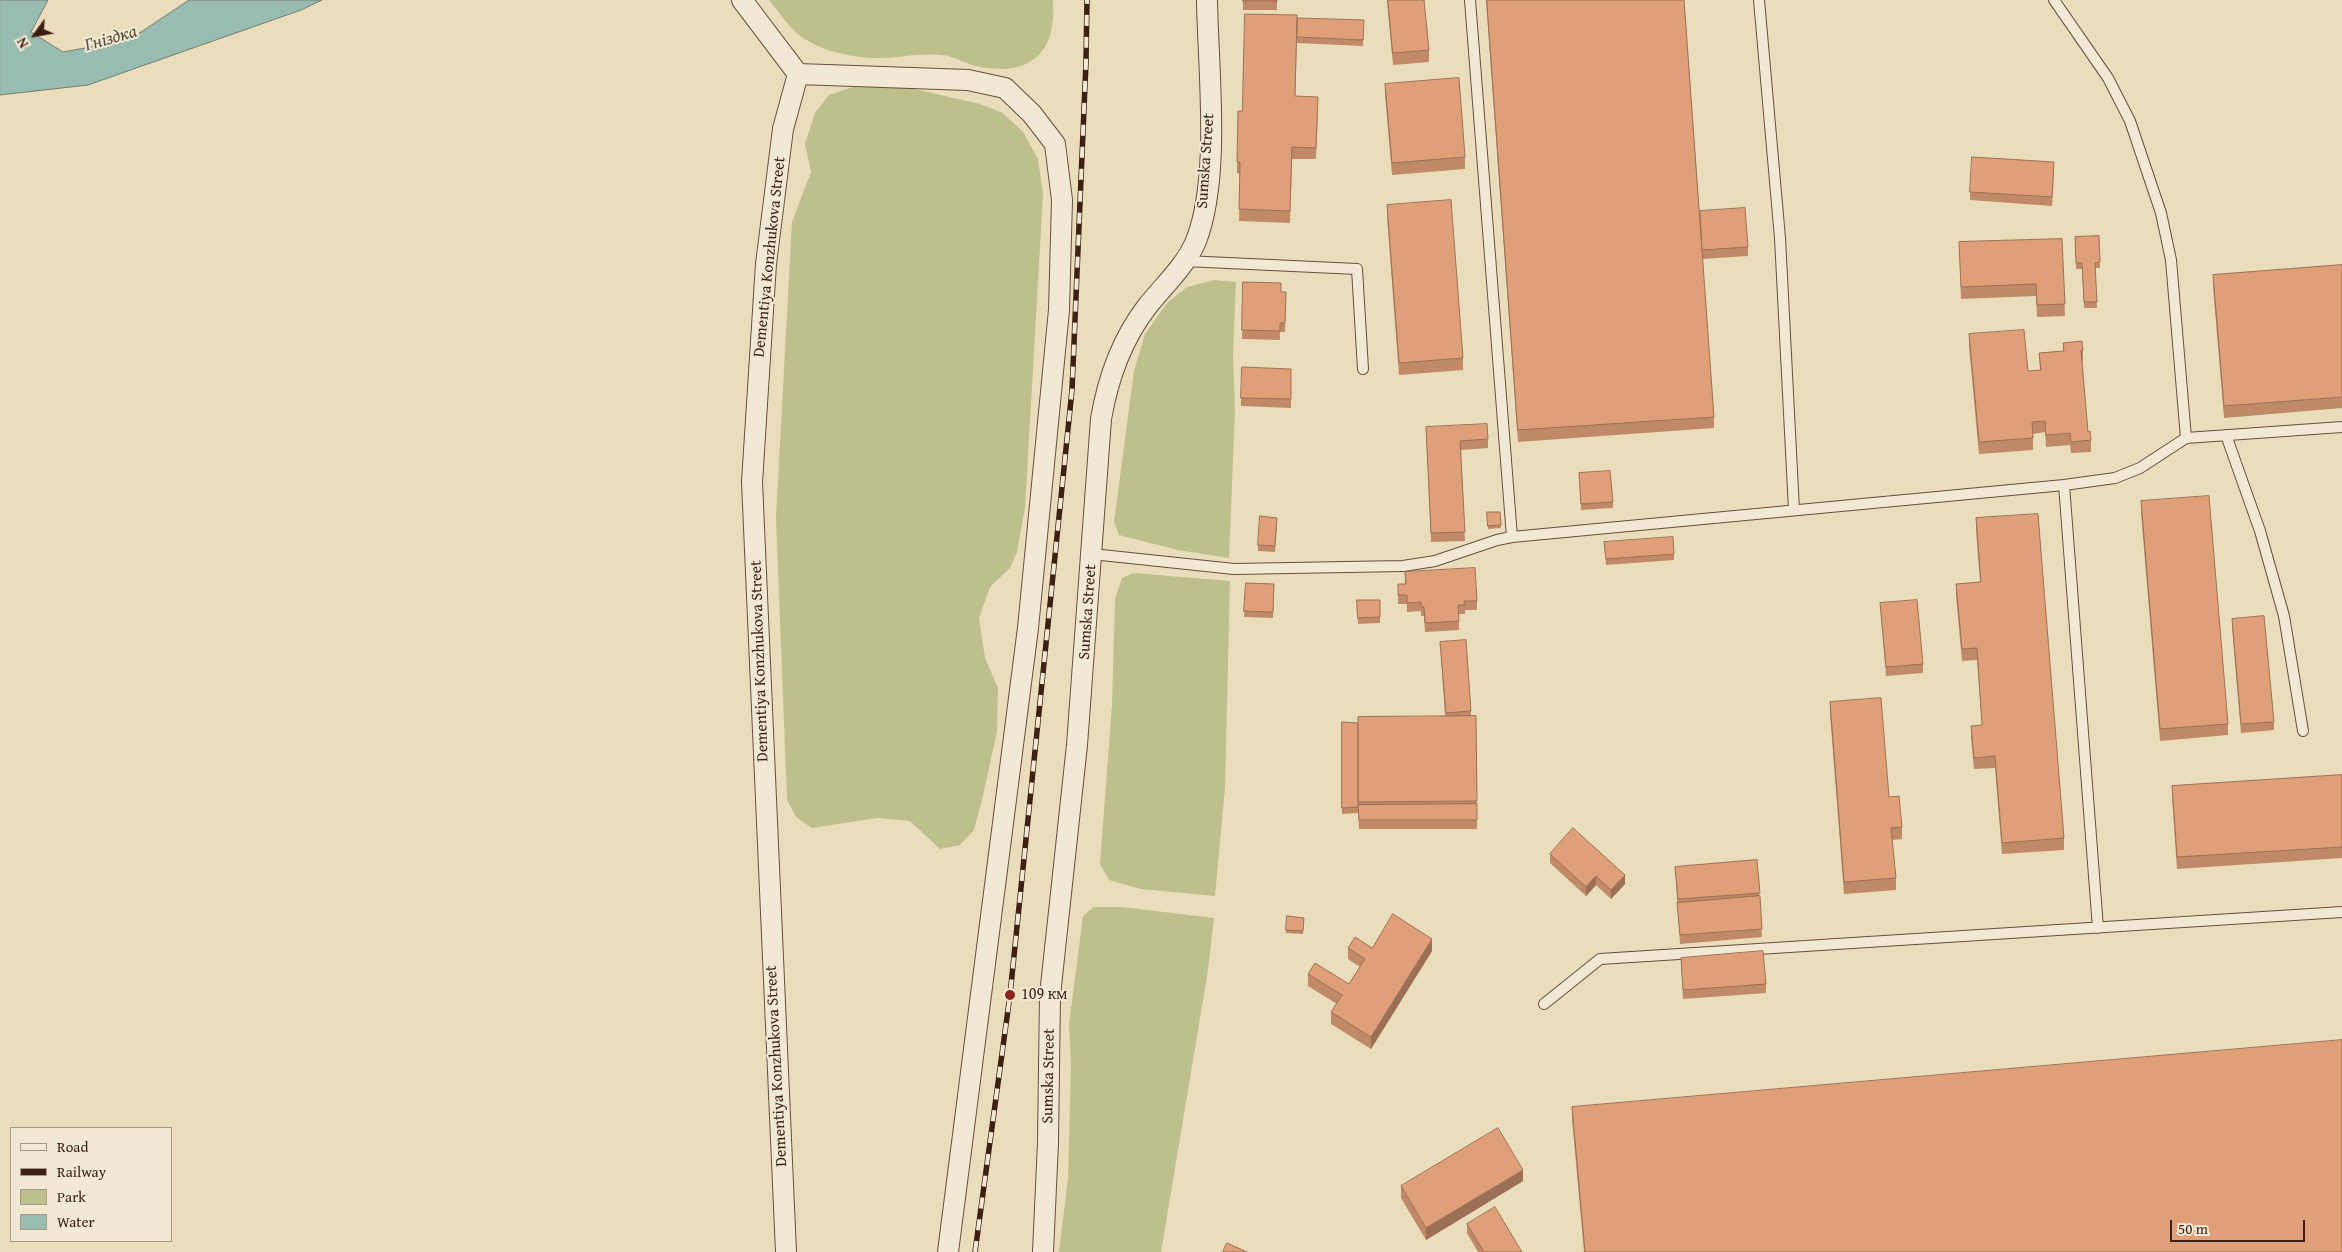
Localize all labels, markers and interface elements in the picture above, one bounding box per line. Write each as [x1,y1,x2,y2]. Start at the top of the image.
north arrow [10,10,60,60]
water label: Гніздка [82,21,140,57]
text: N [11,34,33,52]
street label: Sumska Street [1193,113,1219,209]
street label: Dementiya Konzhukova Street [750,156,790,358]
street label: Dementiya Konzhukova Street [747,560,773,762]
street label: Sumska Street [1075,564,1101,660]
street label: Dementiya Konzhukova Street [762,965,792,1167]
place label: 109 км [1021,985,1067,1005]
marker: 109 км [1003,988,1017,1002]
street label: Sumska Street [1039,1028,1059,1124]
legend [10,1127,172,1242]
text: Road [57,1136,88,1157]
text: Railway [57,1161,106,1182]
text: Park [57,1186,86,1207]
scale bar [2172,1210,2307,1242]
text: Water [57,1211,95,1232]
text: 50 m [2178,1218,2208,1239]

